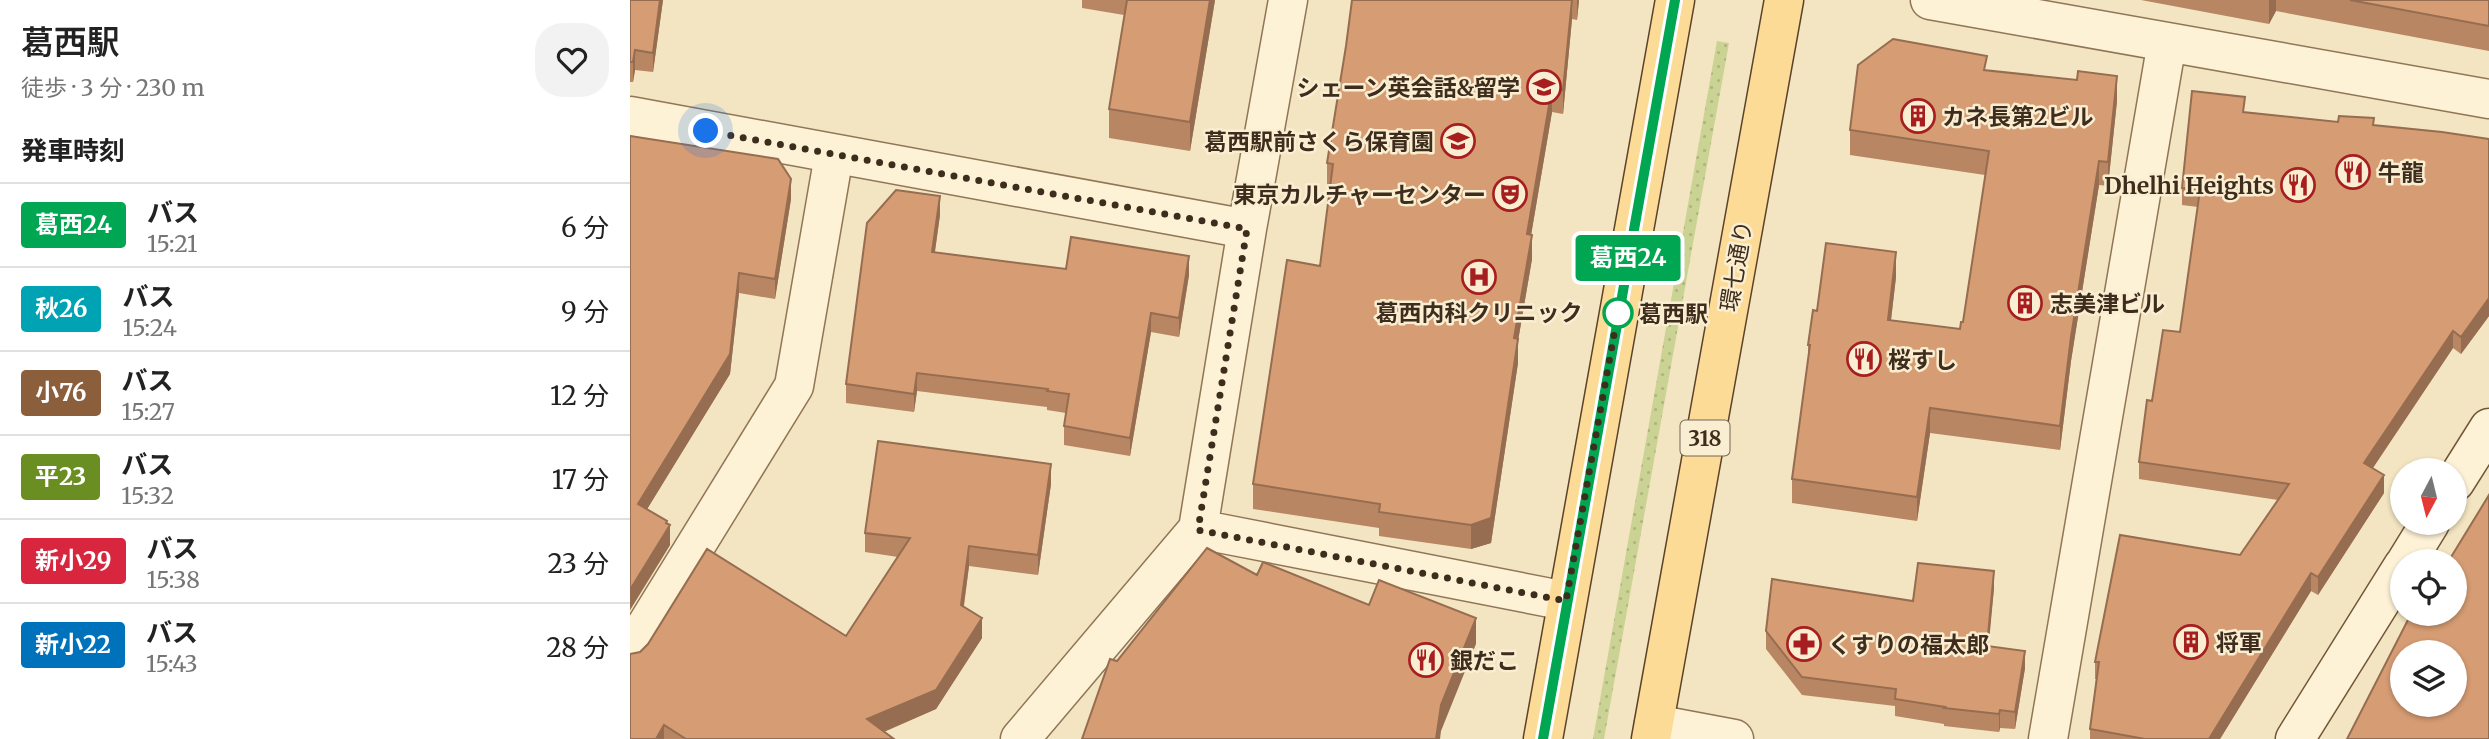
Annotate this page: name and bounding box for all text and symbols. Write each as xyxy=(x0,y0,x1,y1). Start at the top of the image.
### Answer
text: 葛西駅 xyxy=(21,22,120,63)
button: heart xyxy=(535,23,609,97)
school or university icon: シェーン英会話&留学 xyxy=(1525,68,1563,106)
text: 徒歩 · 3 分 · 230 m xyxy=(21,73,205,102)
place label: シェーン英会話&留学 xyxy=(1297,73,1520,102)
building icon: カネ長第2ビル xyxy=(1899,97,1937,135)
place label: カネ長第2ビル xyxy=(1942,102,2094,131)
your location xyxy=(688,113,723,148)
school or university icon: 葛西駅前さくら保育園 xyxy=(1439,122,1477,160)
place label: 葛西駅前さくら保育園 xyxy=(1204,127,1434,156)
text: 発車時刻 xyxy=(21,134,125,167)
restaurant icon: 牛龍 xyxy=(2334,153,2372,191)
place label: 牛龍 xyxy=(2378,158,2424,187)
restaurant icon: Dhelhi Heights xyxy=(2279,166,2317,204)
place label: Dhelhi Heights xyxy=(2104,171,2274,200)
theatre icon: 東京カルチャーセンター xyxy=(1491,175,1529,213)
place label: 東京カルチャーセンター xyxy=(1233,180,1486,209)
text: バス xyxy=(147,196,199,229)
text: 葛西24 xyxy=(35,209,112,240)
text: 6 分 xyxy=(561,211,609,244)
street label: 環七通り xyxy=(1714,218,1758,314)
text: 15:21 xyxy=(147,229,197,258)
line badge: 葛西24 xyxy=(1579,235,1677,281)
text: 葛西24 xyxy=(1590,242,1666,273)
hospital icon: 葛西内科クリニック xyxy=(1460,258,1498,296)
text: バス xyxy=(122,280,175,313)
building icon: 志美津ビル xyxy=(2006,284,2044,322)
place label: 志美津ビル xyxy=(2050,289,2165,318)
text: 秋26 xyxy=(35,293,87,324)
text: 9 分 xyxy=(561,295,609,328)
place label: 葛西内科クリニック xyxy=(1376,298,1583,327)
marker: 葛西駅 xyxy=(1603,298,1633,328)
place label: 葛西駅 xyxy=(1639,299,1708,328)
text: 15:24 xyxy=(122,313,177,342)
restaurant icon: 桜すし xyxy=(1845,340,1883,378)
place label: 桜すし xyxy=(1888,345,1957,374)
text: バス xyxy=(122,364,174,397)
text: 小76 xyxy=(35,377,87,408)
text: 12 分 xyxy=(550,379,609,412)
text: 15:27 xyxy=(122,397,175,426)
road number: 318 xyxy=(1680,420,1730,456)
text: バス xyxy=(121,448,173,481)
north arrow xyxy=(2390,458,2468,536)
map controls xyxy=(2390,458,2467,717)
text: 平23 xyxy=(35,461,86,492)
text: 17 分 xyxy=(552,463,609,496)
text: 15:32 xyxy=(121,481,174,510)
text: バス xyxy=(147,532,199,565)
text: 新小29 xyxy=(35,545,112,576)
text: 23 分 xyxy=(547,547,609,580)
button: locate xyxy=(2390,549,2467,626)
text: 15:38 xyxy=(147,565,200,594)
text: バス xyxy=(146,616,198,649)
building icon: 将軍 xyxy=(2172,623,2210,661)
pharmacy icon: くすりの福太郎 xyxy=(1785,625,1823,663)
place label: 将軍 xyxy=(2216,628,2262,657)
text: 新小22 xyxy=(35,629,111,660)
place label: くすりの福太郎 xyxy=(1828,630,1989,659)
text: 28 分 xyxy=(546,631,609,664)
button: layers xyxy=(2390,640,2467,717)
restaurant icon: 銀だこ xyxy=(1407,641,1445,679)
place label: 銀だこ xyxy=(1450,646,1519,675)
text: 15:43 xyxy=(146,649,198,678)

